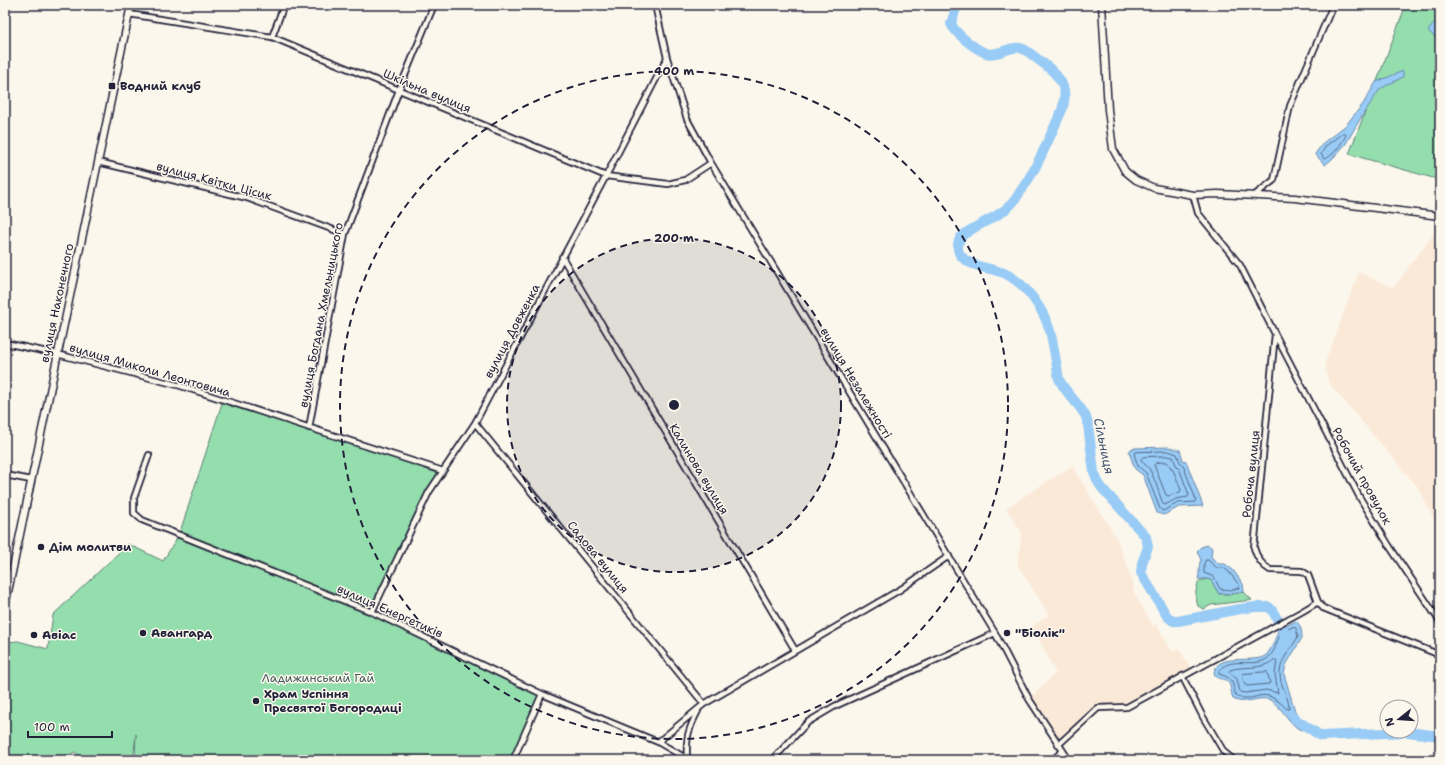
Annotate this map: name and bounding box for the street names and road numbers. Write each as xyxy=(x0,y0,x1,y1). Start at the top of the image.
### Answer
street label: Шкільна вулиця xyxy=(381,65,473,117)
street label: вулиця Квітки Цісик xyxy=(155,158,274,204)
street label: вулиця Богдана Хмельницького xyxy=(295,221,347,409)
street label: вулиця Наконечного xyxy=(37,242,77,364)
street label: вулиця Довженка xyxy=(480,281,544,381)
street label: вулиця Незалежності xyxy=(817,325,895,441)
street label: вулиця Миколи Леонтовича xyxy=(68,339,233,401)
street label: Калинова вулиця xyxy=(665,421,733,517)
street label: Робочий провулок xyxy=(1329,425,1396,528)
street label: Робоча вулиця xyxy=(1238,429,1264,519)
street label: Садова вулиця xyxy=(564,517,632,597)
street label: вулиця Енергетиків xyxy=(335,580,445,642)

